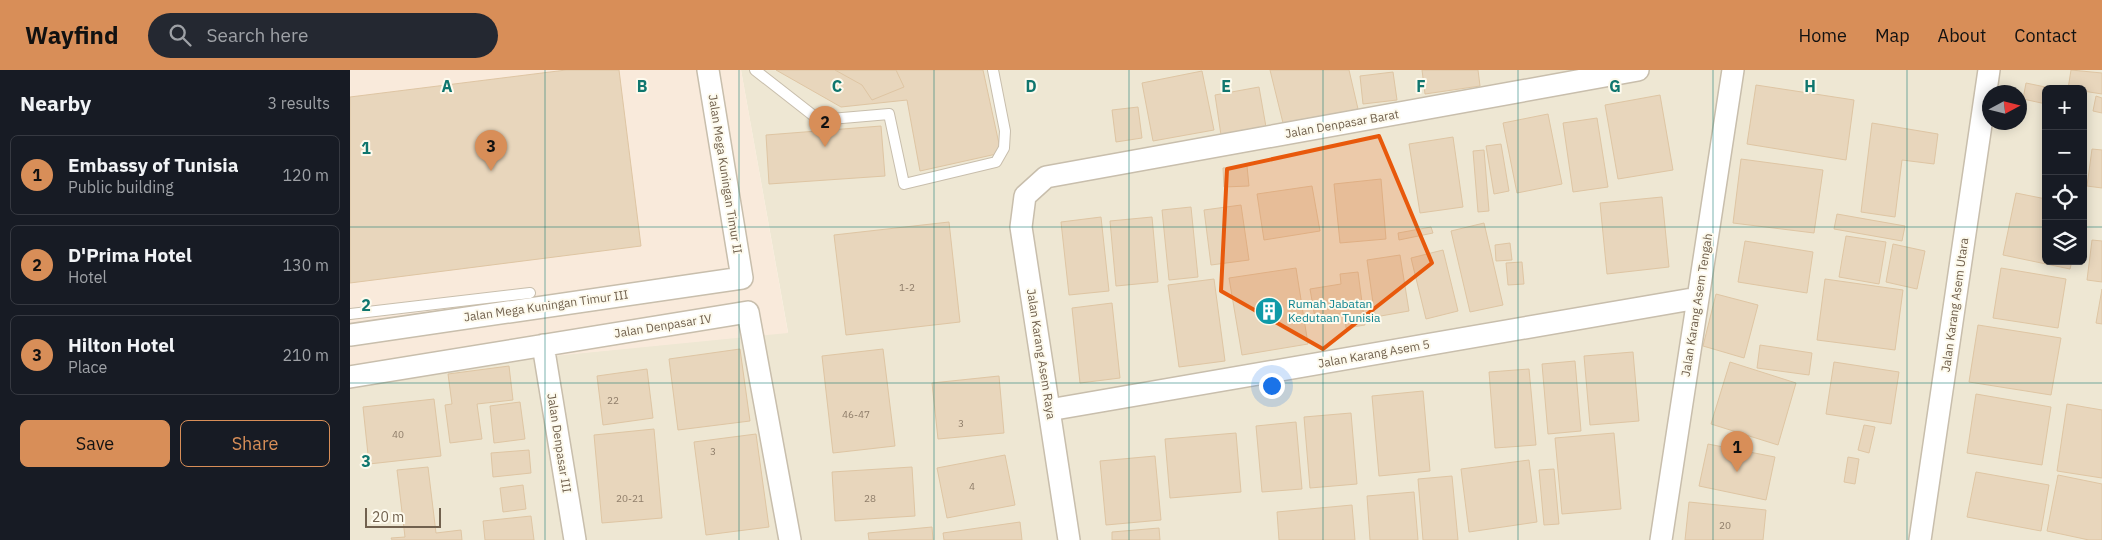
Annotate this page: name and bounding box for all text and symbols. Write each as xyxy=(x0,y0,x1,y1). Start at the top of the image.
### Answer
search box xyxy=(148,13,498,58)
text: Wayfind xyxy=(25,19,118,51)
icon: search xyxy=(166,21,194,49)
text: Search here xyxy=(206,23,308,47)
text: Home xyxy=(1799,24,1847,47)
text: Map xyxy=(1875,24,1910,47)
text: About xyxy=(1938,24,1986,47)
text: Contact xyxy=(2014,24,2077,47)
text: A xyxy=(442,76,453,96)
text: B xyxy=(637,76,648,96)
text: C xyxy=(832,76,842,96)
text: D xyxy=(1025,76,1037,96)
text: E xyxy=(1221,76,1231,96)
text: F xyxy=(1416,76,1426,96)
text: G xyxy=(1609,76,1621,96)
text: H xyxy=(1804,76,1816,96)
north arrow xyxy=(1982,85,2027,130)
map controls xyxy=(2042,85,2087,265)
button: + xyxy=(2042,85,2087,130)
text: Nearby xyxy=(20,89,91,117)
text: 3 results xyxy=(267,93,330,113)
street label: Jalan Mega Kuningan Timur II xyxy=(705,93,746,255)
pin: 2 xyxy=(809,106,841,147)
street label: Jalan Denpasar Barat xyxy=(1284,106,1400,141)
pin: 3 xyxy=(475,130,507,171)
button: − xyxy=(2042,130,2087,175)
text: 1 xyxy=(361,138,371,158)
text: Embassy of Tunisia xyxy=(68,153,238,177)
text: 1 xyxy=(32,165,42,185)
text: 120 m xyxy=(282,165,329,185)
button: locate xyxy=(2042,175,2087,220)
text: Public building xyxy=(68,177,174,197)
button: layers xyxy=(2042,220,2087,265)
street label: Jalan Karang Asem Tengah xyxy=(1678,232,1715,378)
street label: Jalan Karang Asem Utara xyxy=(1938,236,1971,373)
text: D'Prima Hotel xyxy=(68,243,192,267)
text: 2 xyxy=(32,255,42,275)
text: 130 m xyxy=(282,255,329,275)
text: Hotel xyxy=(68,267,107,287)
house number: 1-2 xyxy=(899,281,915,294)
street label: Jalan Mega Kuningan Timur III xyxy=(463,287,629,324)
street label: Jalan Karang Asem Raya xyxy=(1024,288,1059,421)
text: 2 xyxy=(361,295,371,315)
building icon: Rumah Jabatan Kedutaan Tunisia xyxy=(1254,296,1284,326)
place label: Rumah Jabatan Kedutaan Tunisia xyxy=(1288,296,1381,325)
street label: Jalan Denpasar IV xyxy=(613,310,713,341)
text: Hilton Hotel xyxy=(68,333,175,357)
street label: Jalan Karang Asem 5 xyxy=(1317,336,1431,371)
text: 3 xyxy=(32,345,42,365)
text: 210 m xyxy=(282,345,329,365)
text: Place xyxy=(68,357,107,377)
your location xyxy=(1259,373,1285,399)
street label: Jalan Denpasar III xyxy=(544,392,575,494)
house number: 22 xyxy=(607,394,619,407)
house number: 46-47 xyxy=(842,408,870,421)
house number: 3 xyxy=(958,417,964,430)
button: Save xyxy=(20,420,170,467)
button: Share xyxy=(180,420,330,467)
house number: 40 xyxy=(392,428,404,441)
pin: 1 xyxy=(1721,431,1753,472)
house number: 3 xyxy=(710,445,716,458)
text: 3 xyxy=(361,451,371,471)
house number: 4 xyxy=(969,480,975,493)
house number: 20-21 xyxy=(616,492,644,505)
house number: 28 xyxy=(864,492,876,505)
scale bar xyxy=(365,505,441,528)
text: 20 m xyxy=(372,508,404,526)
house number: 20 xyxy=(1719,519,1731,532)

